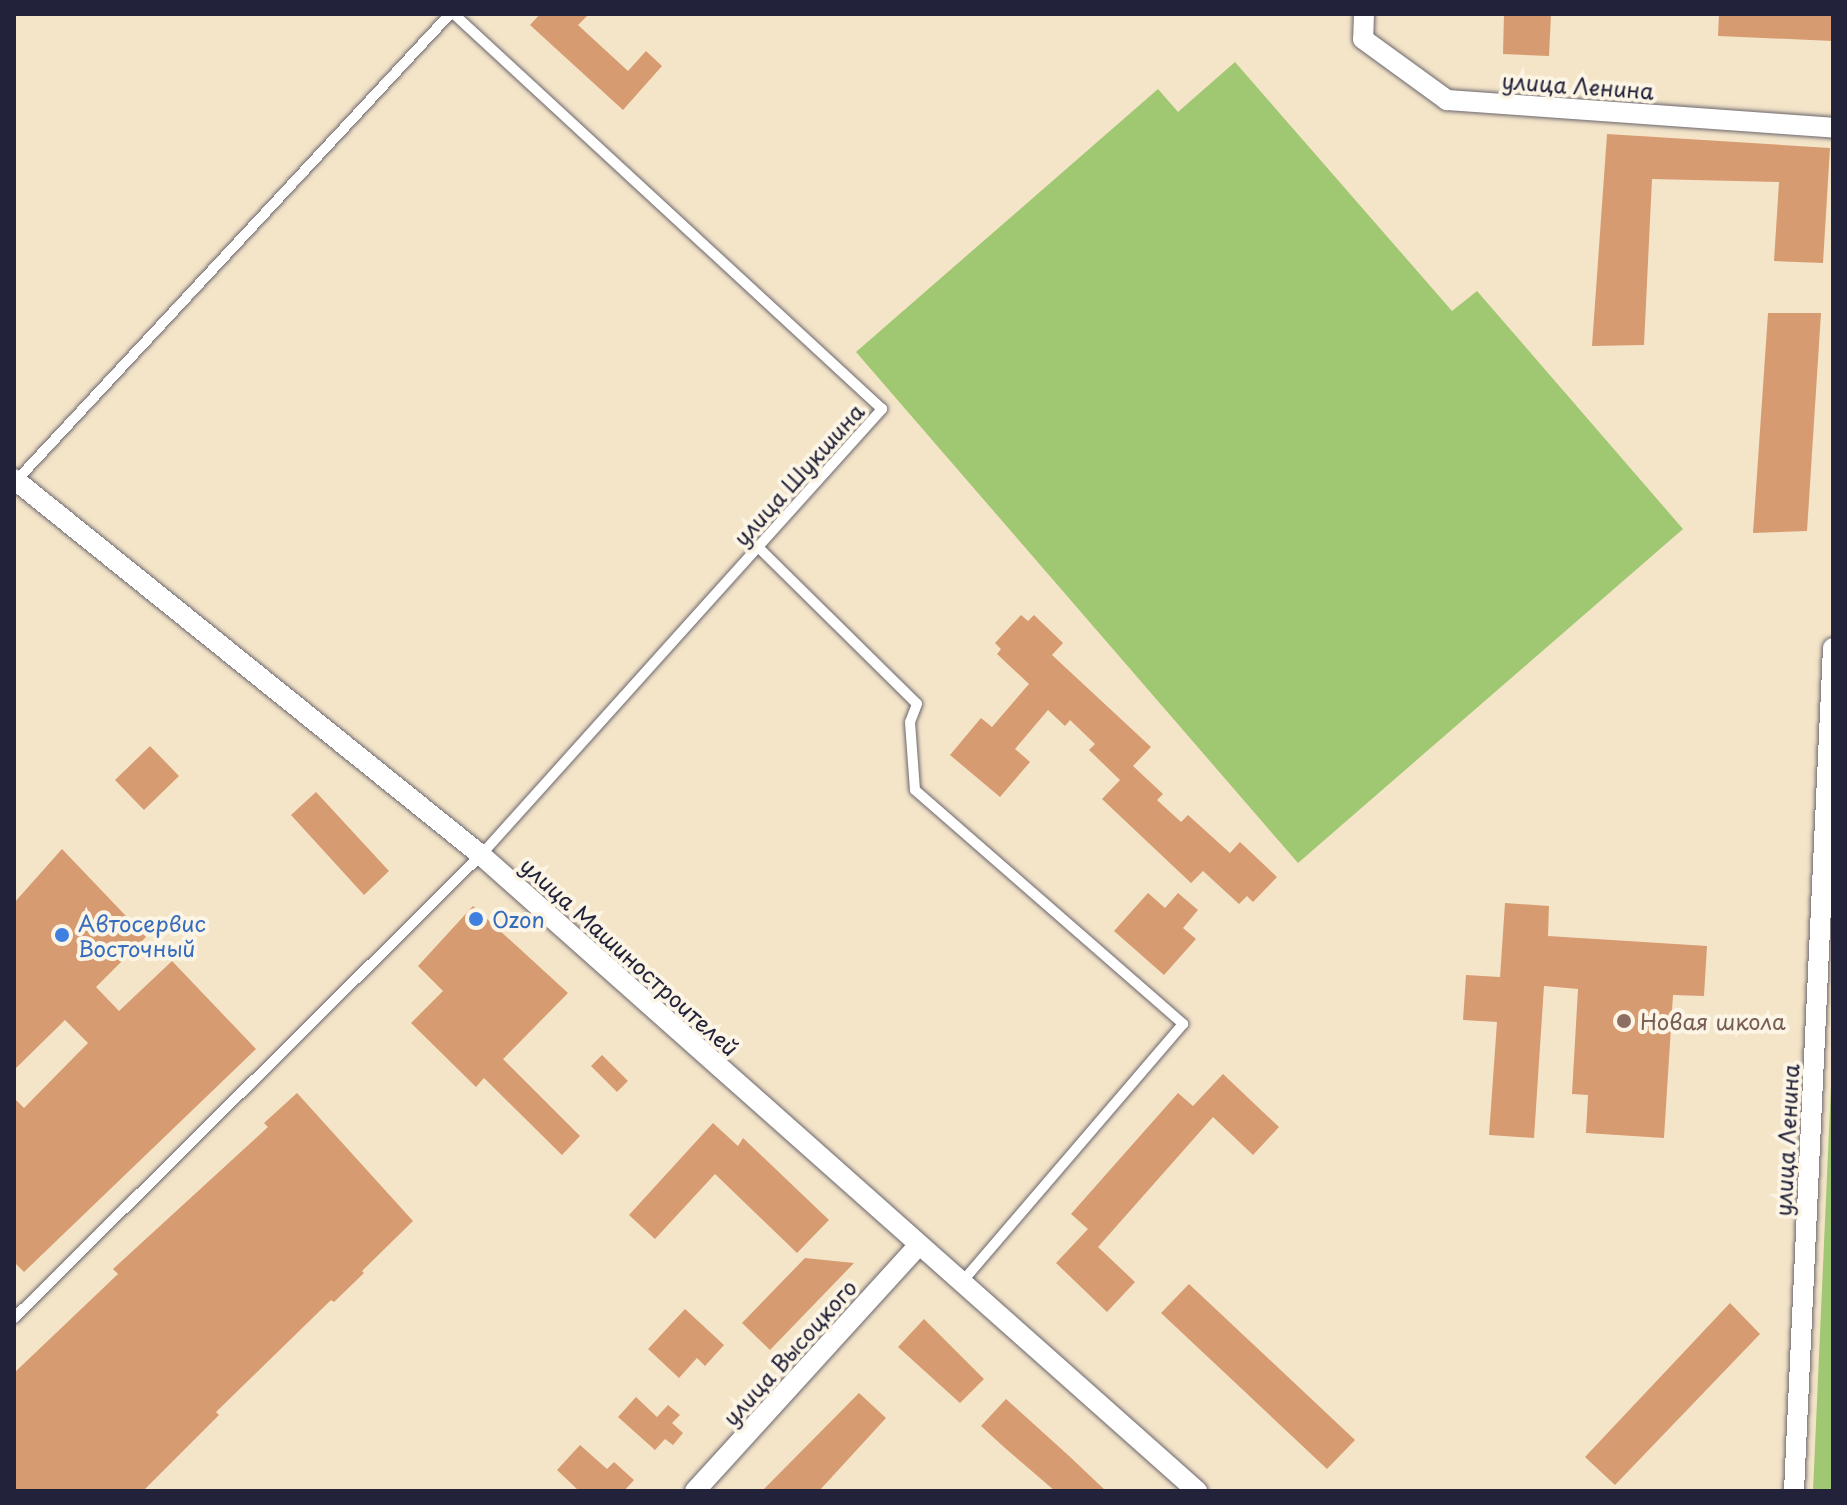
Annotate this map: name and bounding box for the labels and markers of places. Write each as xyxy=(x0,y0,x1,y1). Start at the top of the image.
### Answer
place label: Ozon xyxy=(492,906,545,932)
place label: Автосервис Восточный xyxy=(78,909,206,960)
marker: Ozon xyxy=(467,910,485,928)
marker: Автосервис Восточный xyxy=(53,926,71,944)
place label: Новая школа xyxy=(1640,1008,1785,1034)
marker: Новая школа xyxy=(1615,1012,1633,1030)

